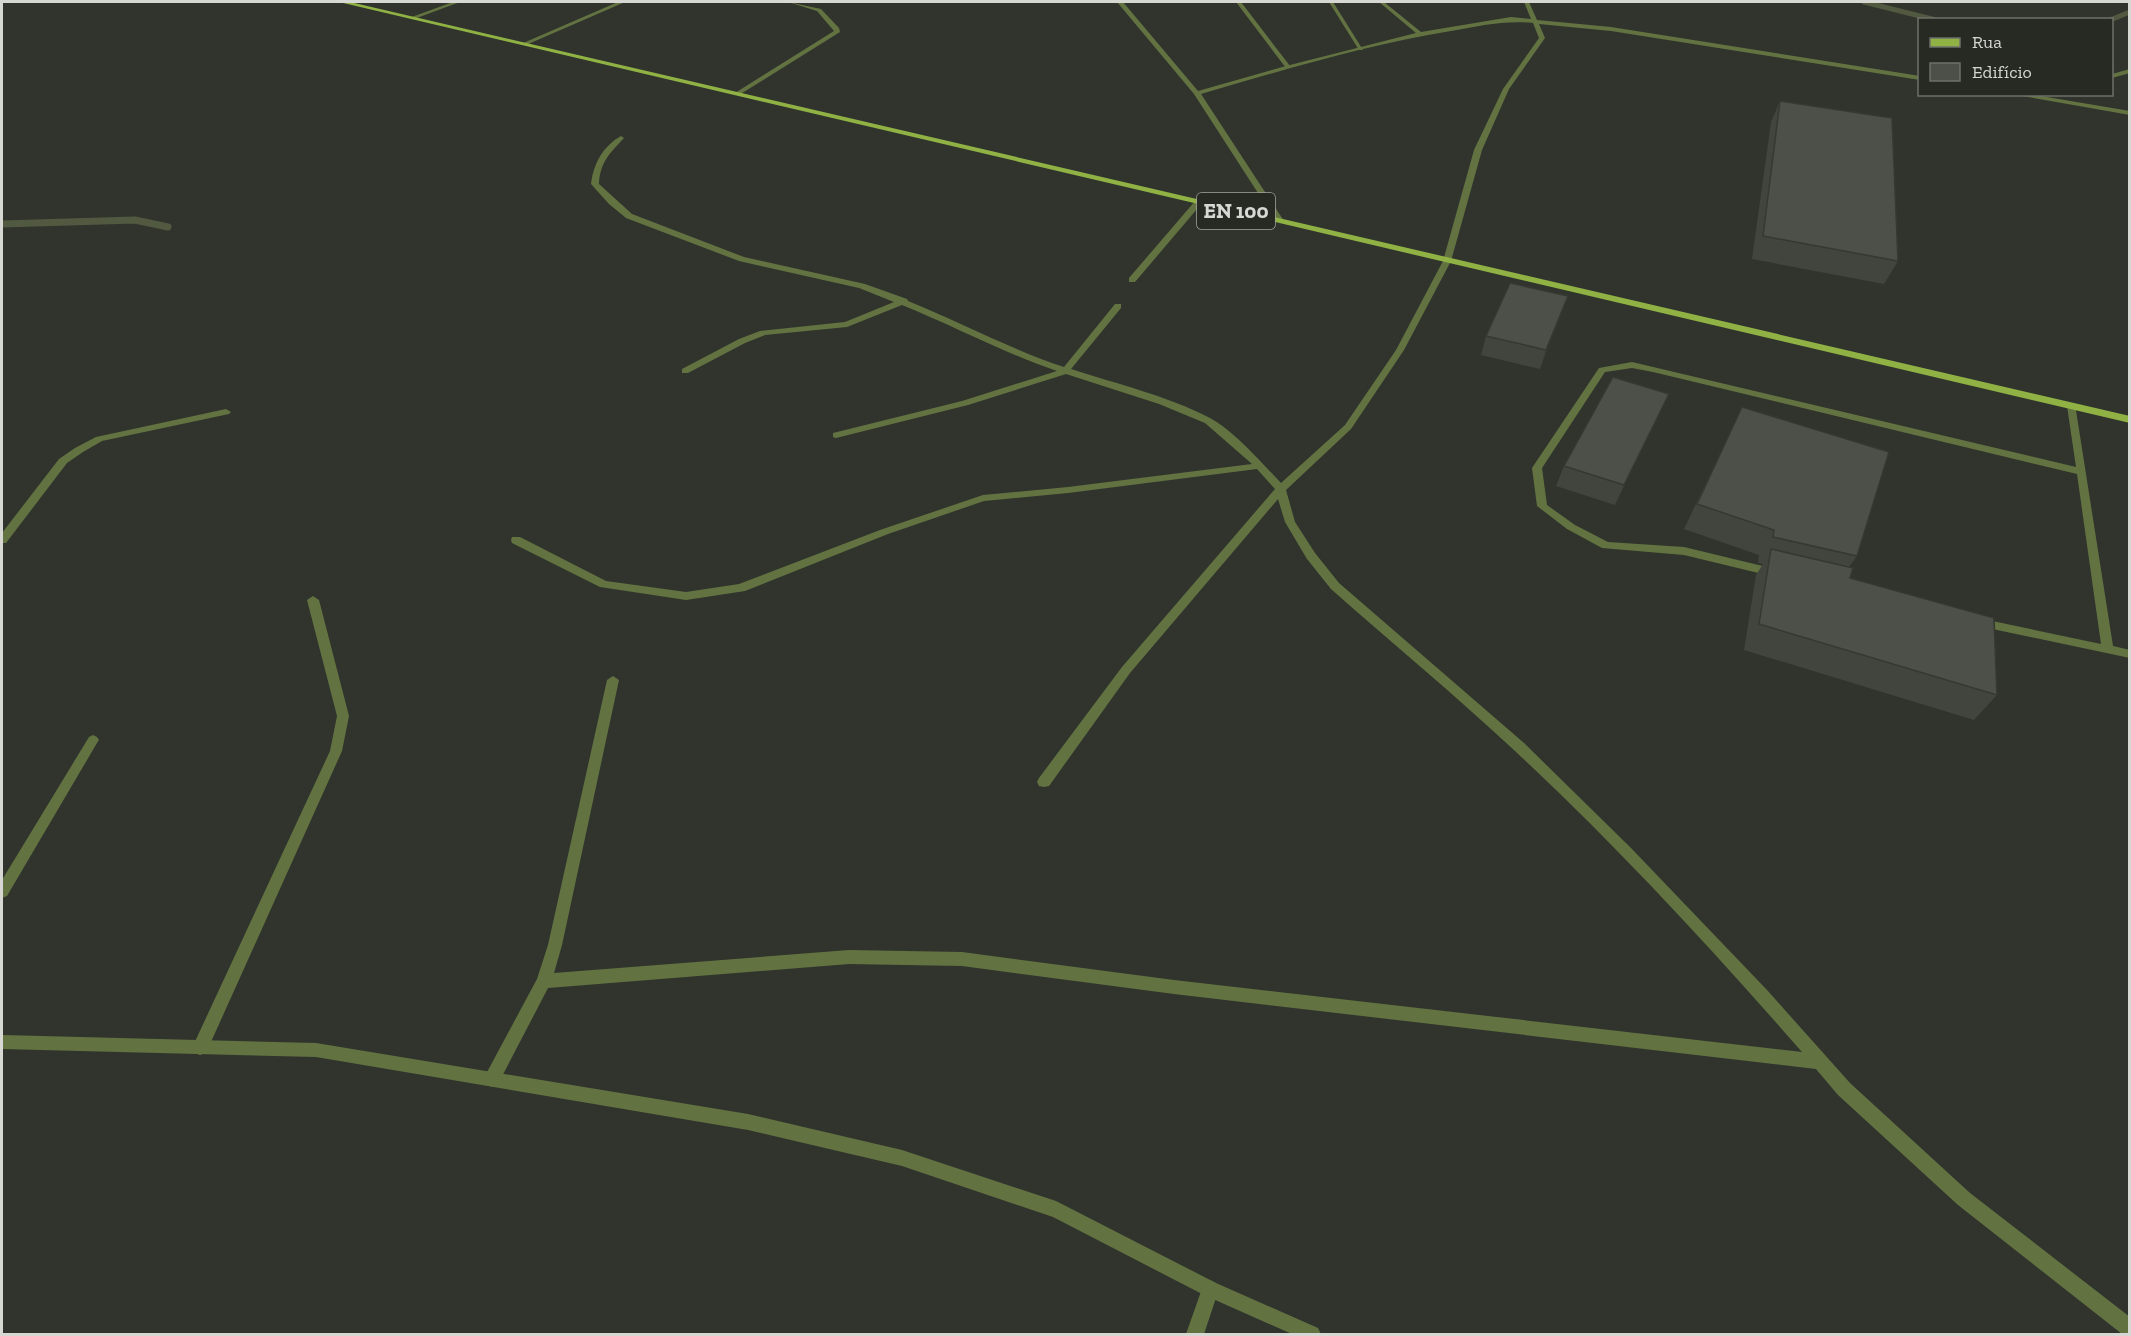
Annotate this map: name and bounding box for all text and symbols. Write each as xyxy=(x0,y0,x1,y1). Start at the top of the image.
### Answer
legend xyxy=(1918,18,2113,96)
text: Rua xyxy=(1972,31,2002,53)
text: Edifício xyxy=(1972,61,2032,83)
road number: EN 100 xyxy=(1197,193,1275,229)

